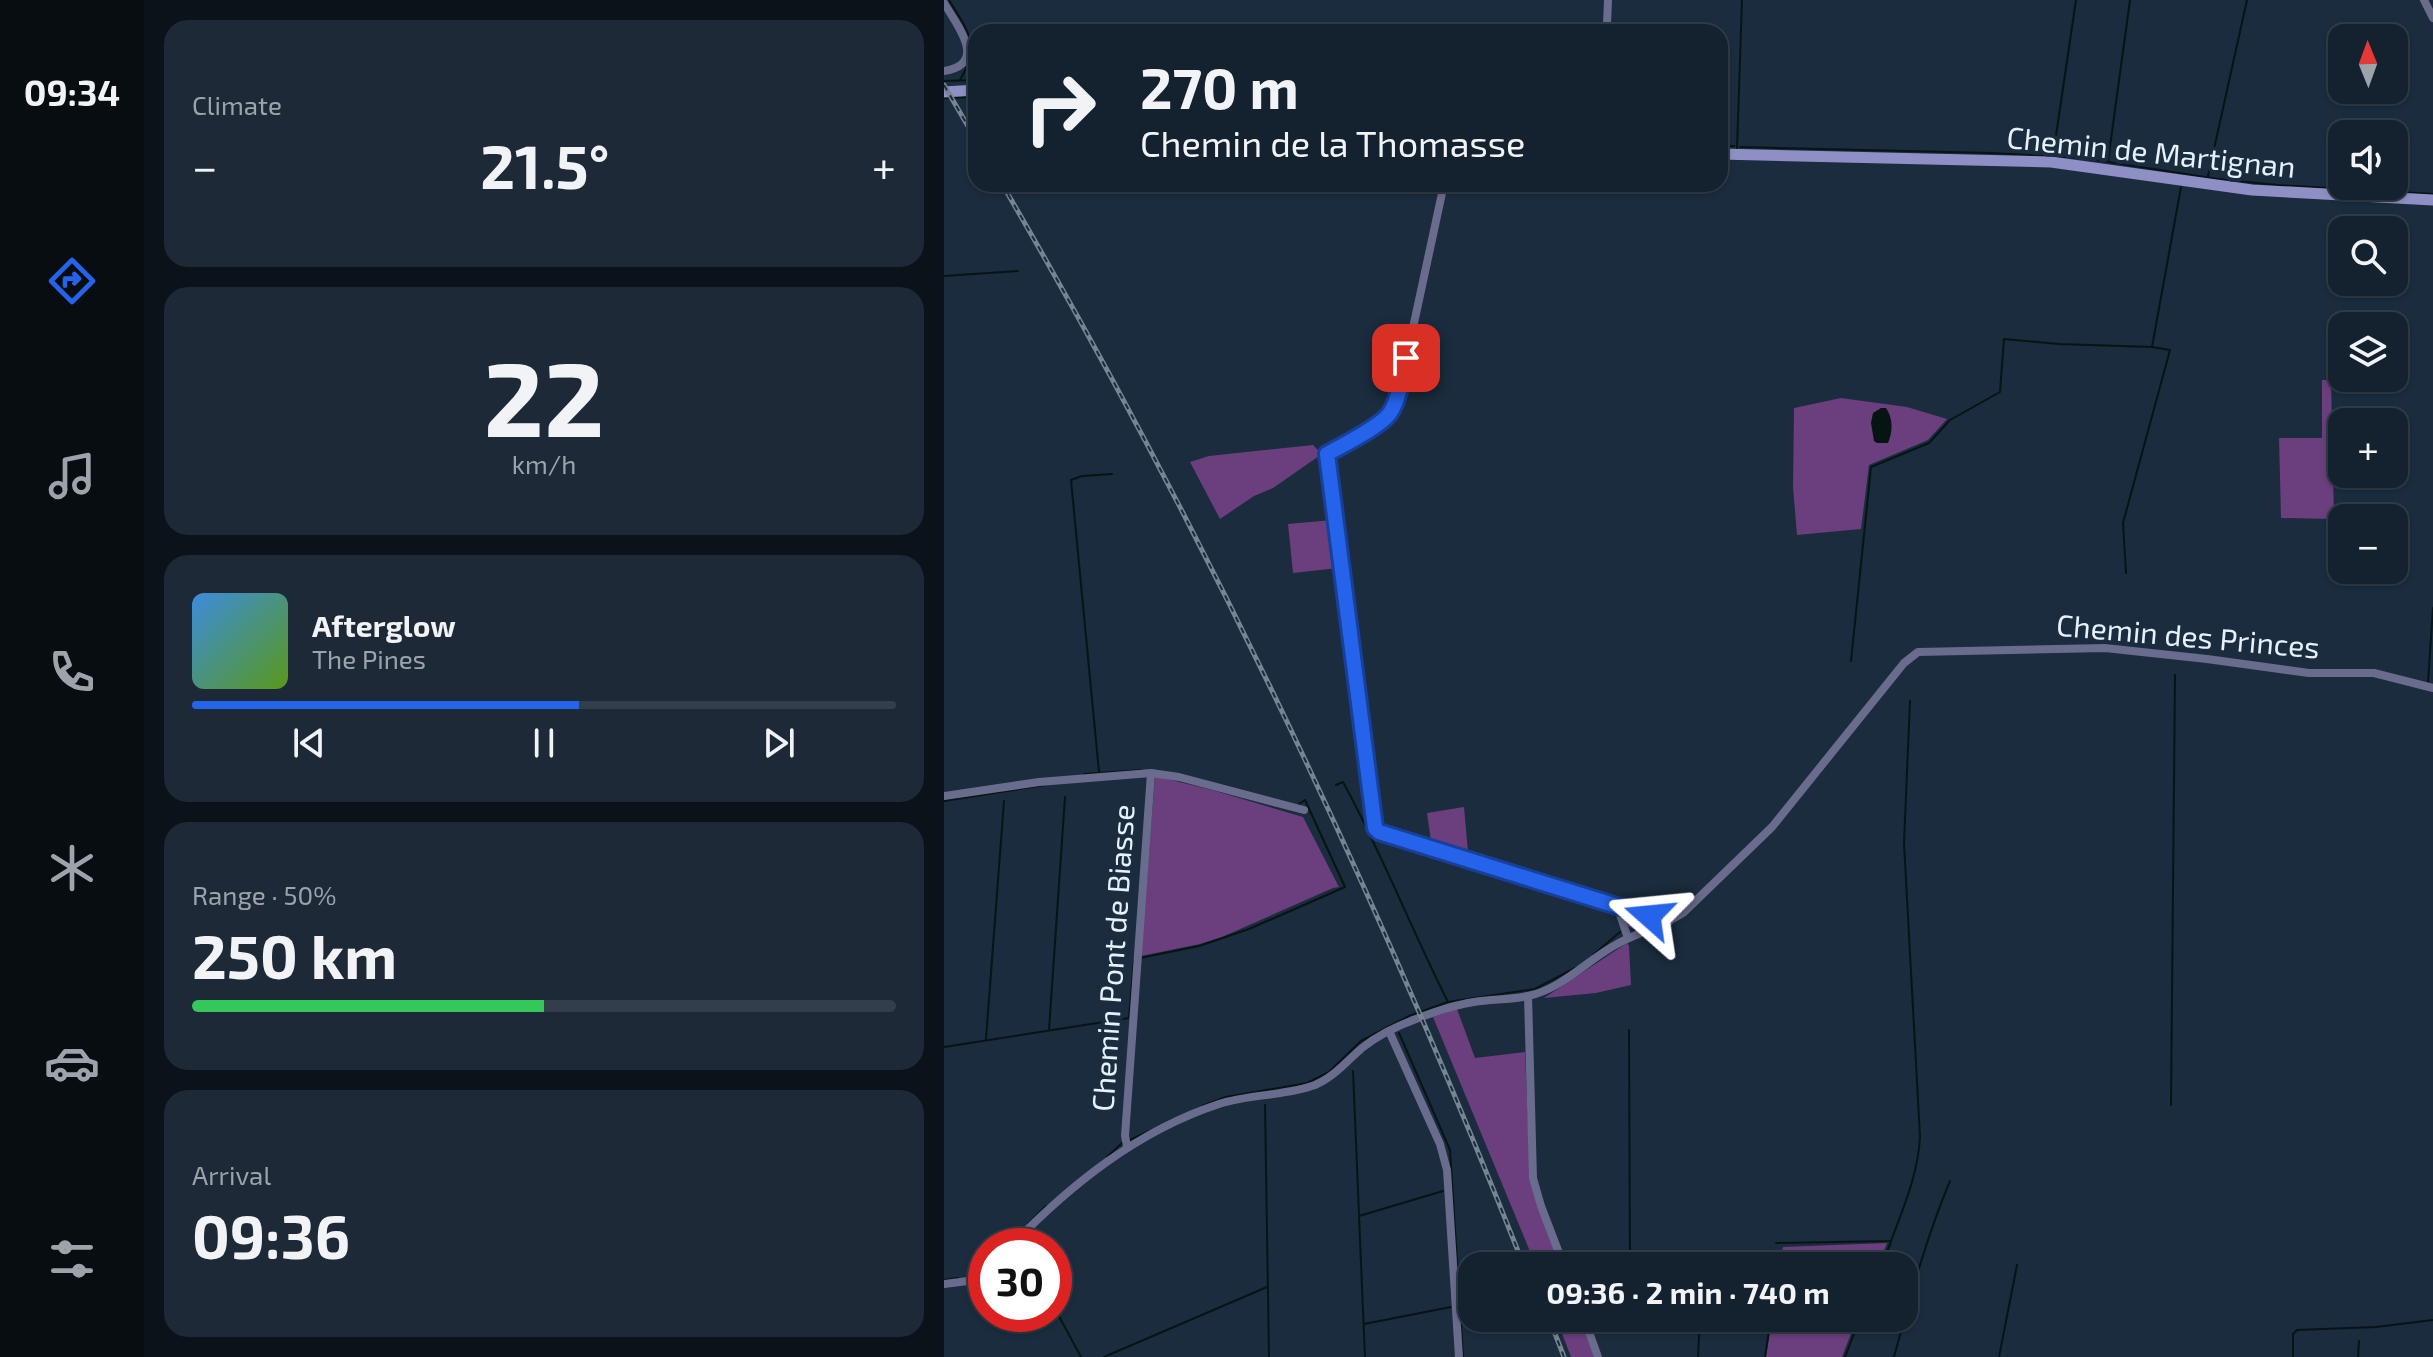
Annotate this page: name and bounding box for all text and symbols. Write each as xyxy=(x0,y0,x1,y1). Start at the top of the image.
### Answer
north arrow xyxy=(2328,24,2408,104)
map controls xyxy=(2328,24,2408,584)
text: 270 m xyxy=(1140,53,1299,120)
icon: right xyxy=(1008,56,1112,160)
text: 09:34 xyxy=(24,70,120,113)
text: Climate xyxy=(192,89,282,120)
street label: Chemin de Martignan xyxy=(2005,118,2297,184)
button: sound xyxy=(2328,120,2408,200)
text: Chemin de la Thomasse xyxy=(1140,121,1525,164)
text: 21.5° xyxy=(480,129,609,201)
text: − xyxy=(192,139,218,192)
text: + xyxy=(872,139,896,192)
button: search xyxy=(2328,216,2408,296)
icon: directions xyxy=(44,253,100,309)
button: layers xyxy=(2328,312,2408,392)
pin xyxy=(1372,324,1440,392)
text: 22 xyxy=(484,333,604,458)
icon: arrive xyxy=(1384,336,1428,380)
button: + xyxy=(2328,408,2408,488)
icon: music xyxy=(44,448,100,504)
text: km/h xyxy=(512,448,576,479)
button: − xyxy=(2328,504,2408,584)
street label: Chemin des Princes xyxy=(2055,606,2321,664)
text: Afterglow xyxy=(312,607,456,643)
text: The Pines xyxy=(312,643,426,674)
icon: phone xyxy=(44,644,100,700)
icon: previous xyxy=(287,721,331,765)
icon: pause xyxy=(522,721,566,765)
icon: next xyxy=(757,721,801,765)
street label: Chemin Pont de Biasse xyxy=(1083,803,1141,1113)
icon: climate xyxy=(44,840,100,896)
position arrow xyxy=(1607,874,1691,958)
text: Range · 50% xyxy=(192,879,336,910)
text: 250 km xyxy=(192,919,397,991)
icon: car xyxy=(44,1035,100,1091)
text: Arrival xyxy=(192,1159,271,1190)
text: 09:36 xyxy=(192,1199,350,1271)
speed limit sign: 30 xyxy=(968,1228,1072,1332)
icon: filters xyxy=(44,1231,100,1287)
text: 09:36 · 2 min · 740 m xyxy=(1546,1274,1830,1310)

